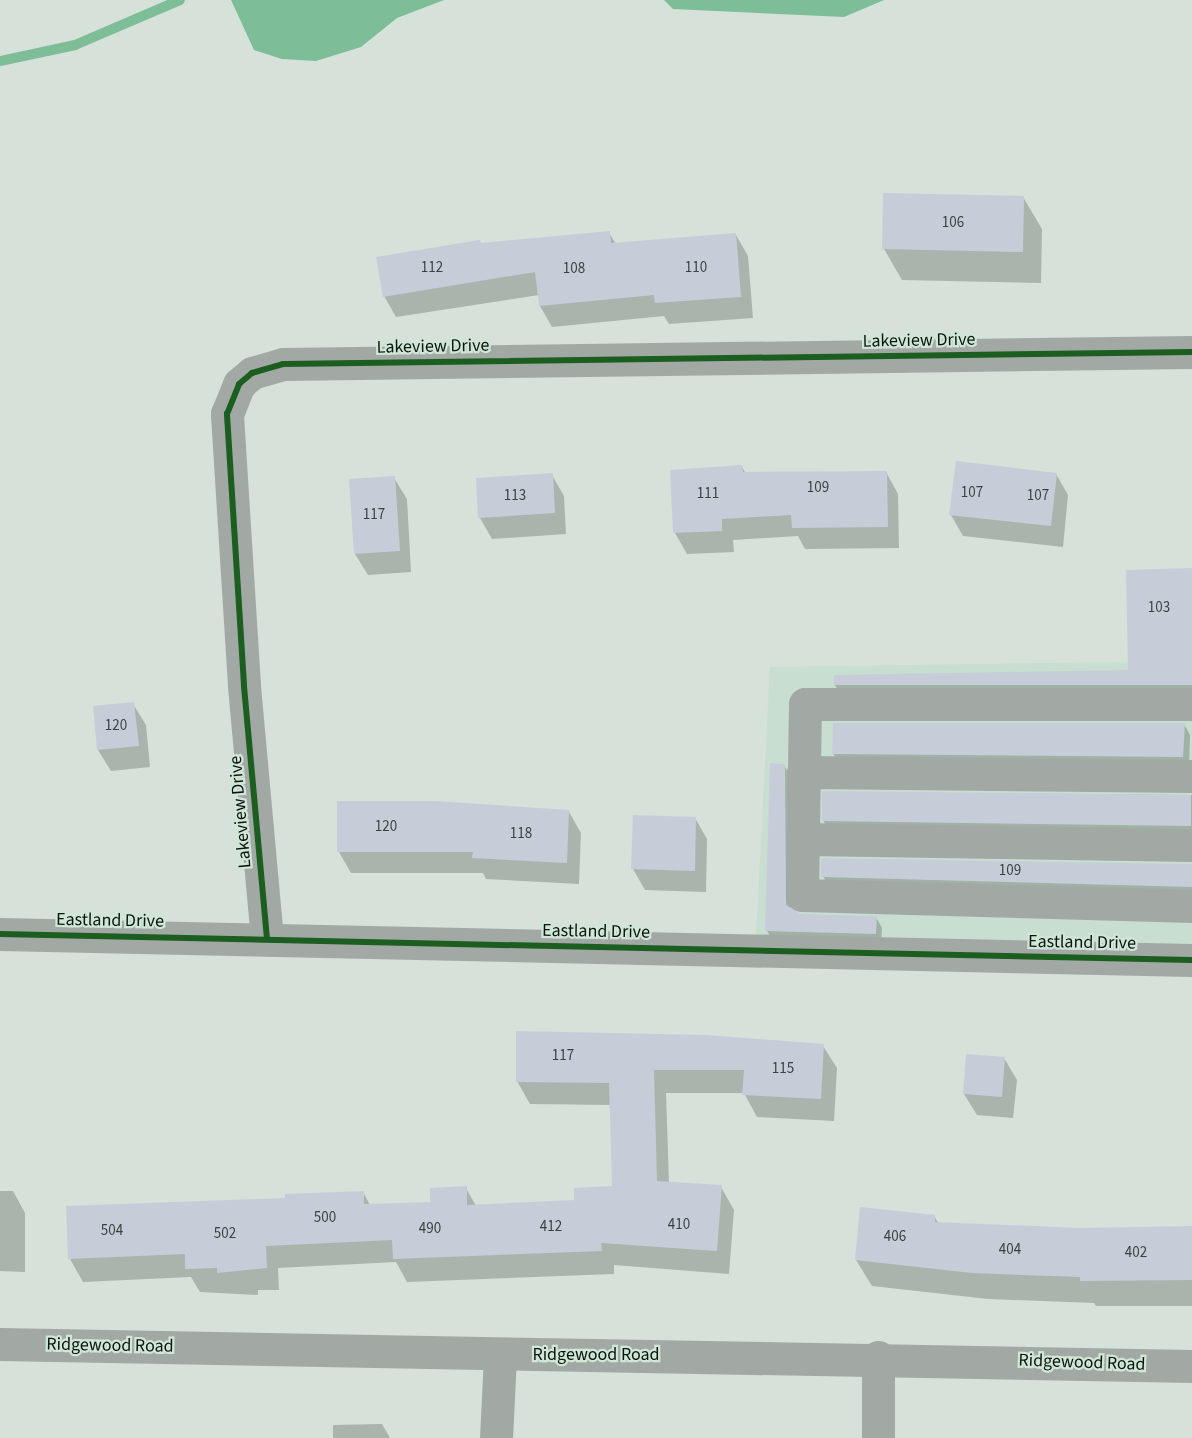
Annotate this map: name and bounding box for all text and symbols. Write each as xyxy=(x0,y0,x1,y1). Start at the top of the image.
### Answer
house number: 106 xyxy=(942,214,964,232)
house number: 112 xyxy=(421,259,443,277)
house number: 110 xyxy=(685,259,707,277)
house number: 108 xyxy=(563,260,585,278)
street label: Lakeview Drive xyxy=(862,329,976,353)
street label: Lakeview Drive xyxy=(376,335,490,359)
house number: 109 xyxy=(807,479,829,497)
house number: 107 xyxy=(961,484,983,502)
house number: 111 xyxy=(697,485,719,503)
house number: 113 xyxy=(504,487,526,505)
house number: 107 xyxy=(1027,487,1049,505)
house number: 117 xyxy=(363,506,385,524)
house number: 103 xyxy=(1148,599,1170,617)
house number: 120 xyxy=(105,717,127,735)
street label: Lakeview Drive xyxy=(225,755,257,869)
house number: 120 xyxy=(375,818,397,836)
house number: 118 xyxy=(510,825,532,843)
house number: 109 xyxy=(999,862,1021,880)
street label: Eastland Drive xyxy=(56,909,164,933)
street label: Eastland Drive xyxy=(542,920,650,944)
street label: Eastland Drive xyxy=(1028,931,1136,955)
house number: 117 xyxy=(552,1047,574,1065)
house number: 115 xyxy=(772,1060,794,1078)
house number: 500 xyxy=(314,1209,336,1227)
house number: 410 xyxy=(668,1216,690,1234)
house number: 412 xyxy=(540,1218,562,1236)
house number: 490 xyxy=(419,1220,441,1238)
house number: 504 xyxy=(101,1222,123,1240)
house number: 502 xyxy=(214,1225,236,1243)
house number: 406 xyxy=(884,1228,906,1246)
house number: 404 xyxy=(999,1241,1021,1259)
house number: 402 xyxy=(1125,1244,1147,1262)
street label: Ridgewood Road xyxy=(46,1334,174,1358)
street label: Ridgewood Road xyxy=(532,1344,660,1366)
street label: Ridgewood Road xyxy=(1018,1350,1146,1376)

